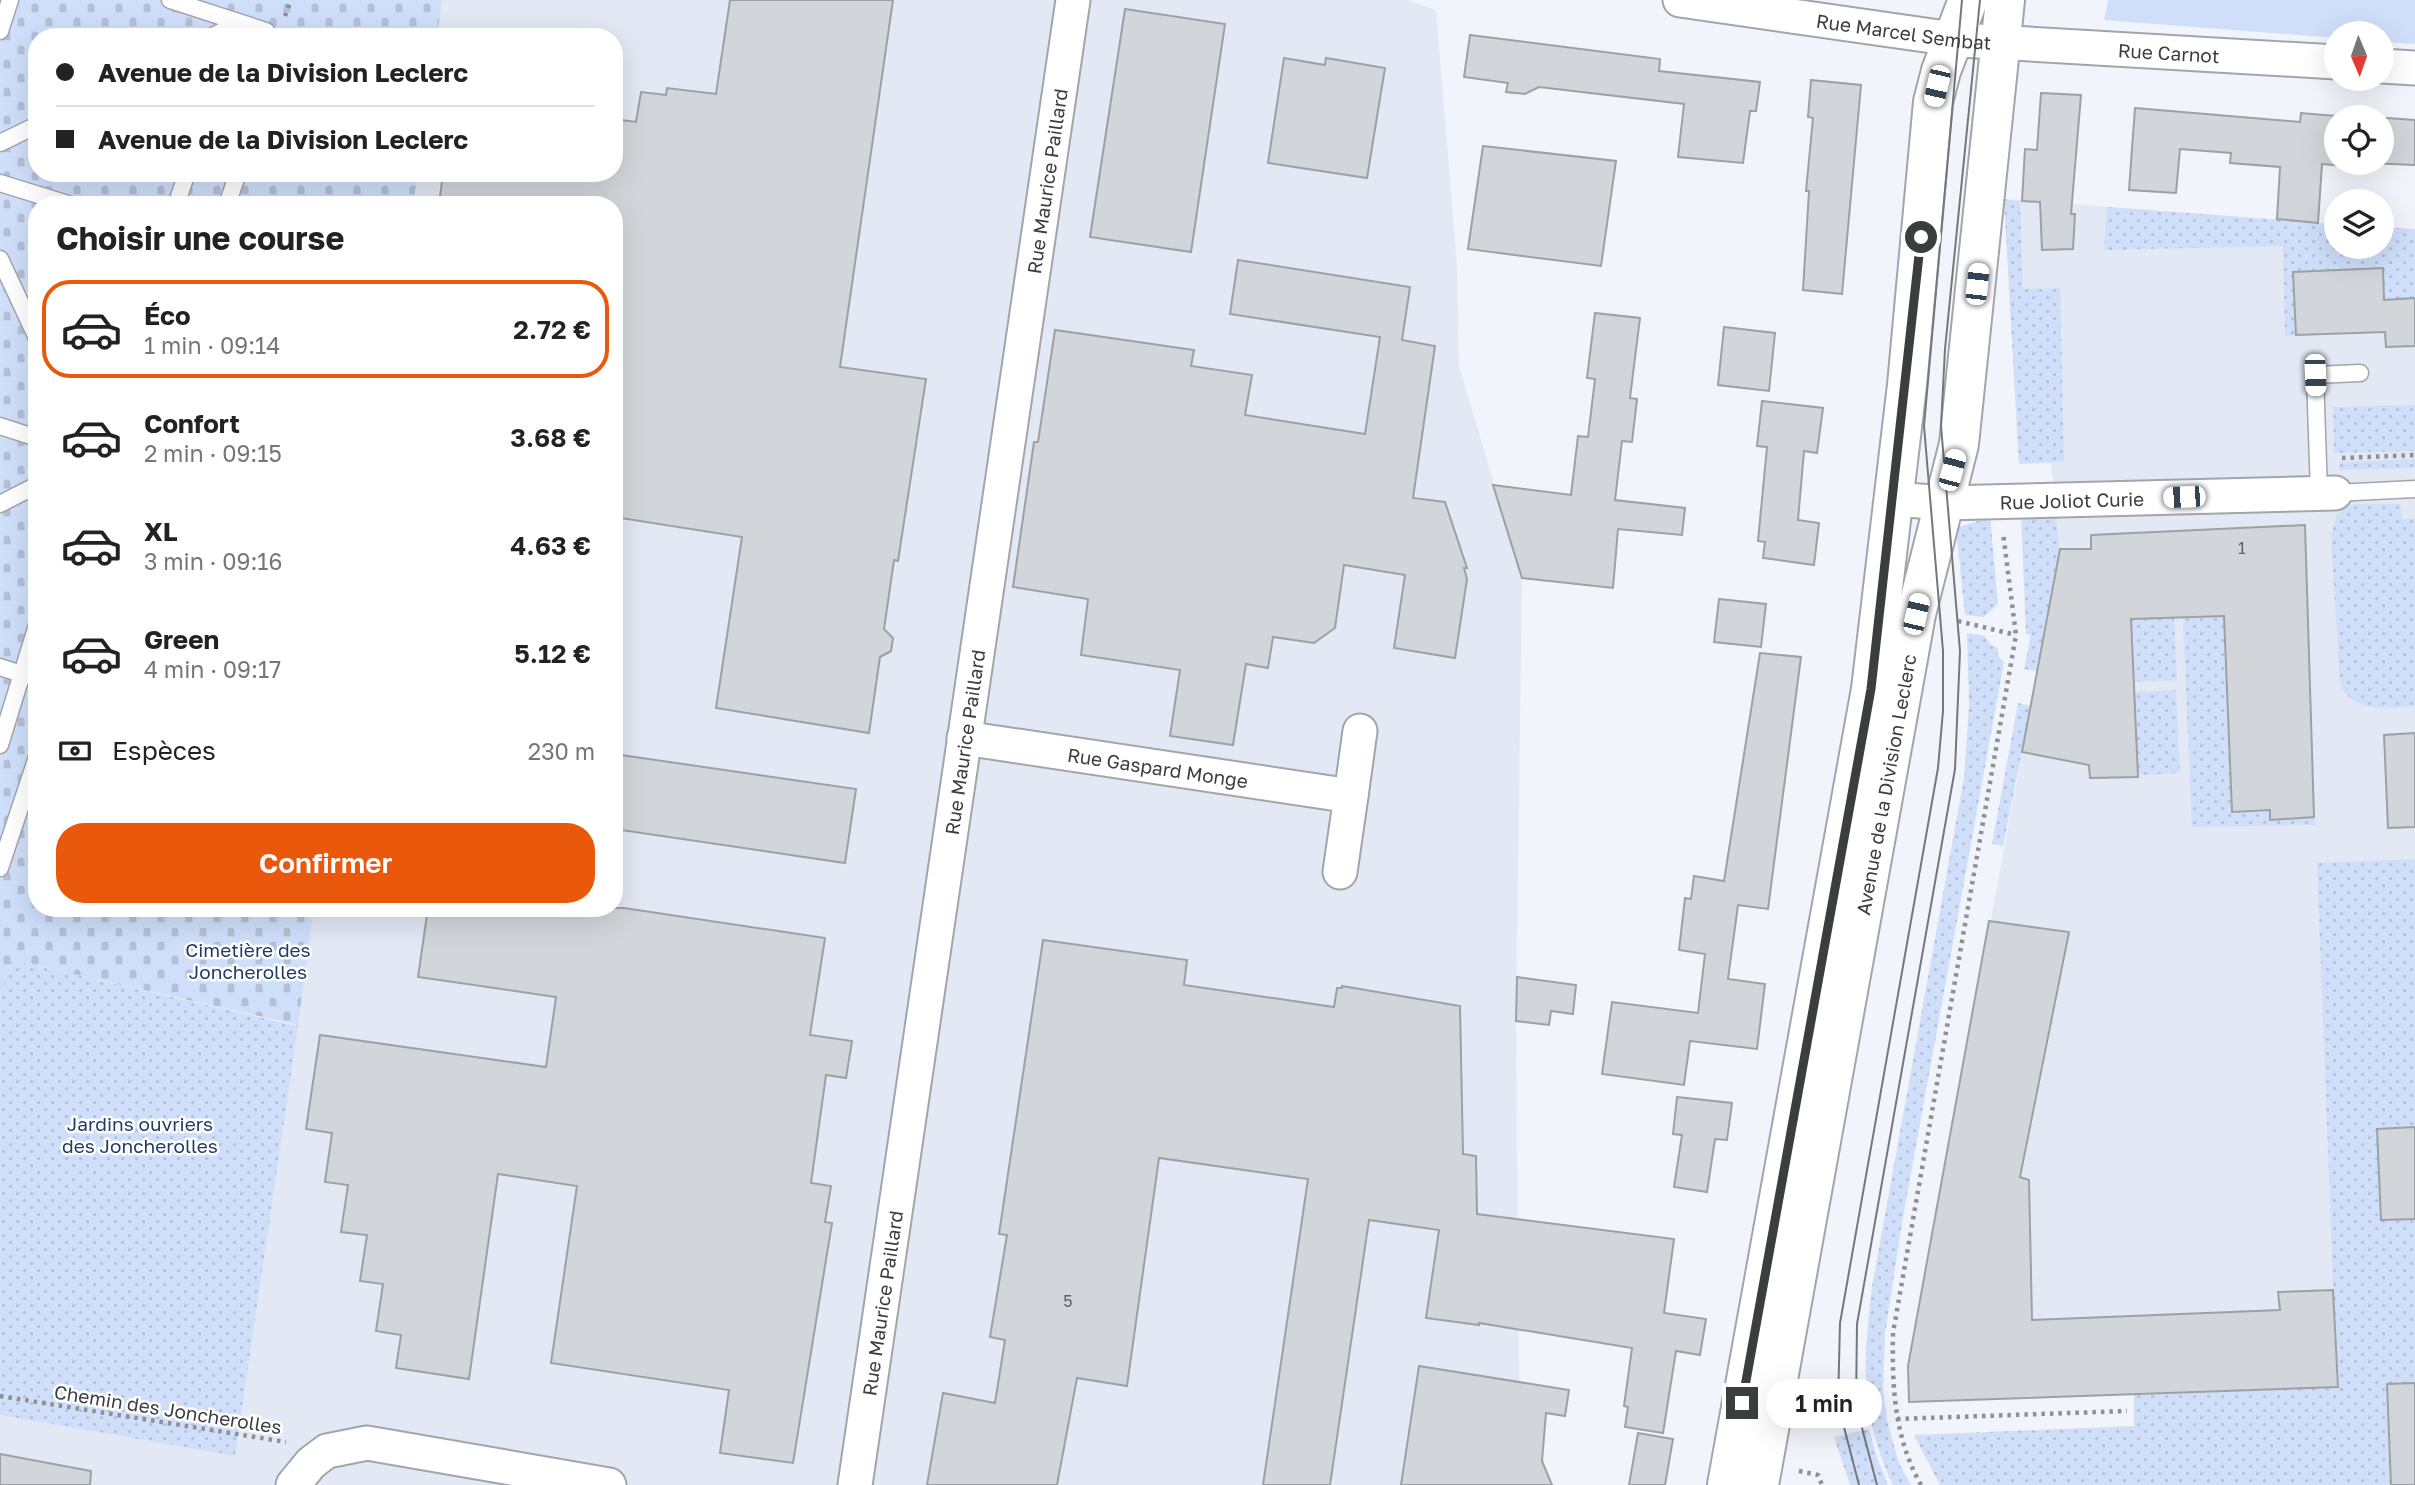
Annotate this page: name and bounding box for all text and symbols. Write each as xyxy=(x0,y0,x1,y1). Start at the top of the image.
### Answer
street label: Rue Marcel Sembat xyxy=(1815,8,1992,53)
north arrow xyxy=(2324,21,2394,91)
map controls xyxy=(2324,21,2394,259)
street label: Rue Carnot xyxy=(2117,38,2220,67)
text: Avenue de la Division Leclerc xyxy=(98,57,468,88)
car xyxy=(1923,63,1952,109)
street label: Rue Maurice Paillard xyxy=(1021,87,1071,275)
button: locate xyxy=(2324,105,2394,175)
text: Avenue de la Division Leclerc xyxy=(98,124,468,155)
button: layers xyxy=(2324,189,2394,259)
text: Choisir une course xyxy=(56,219,344,257)
route start xyxy=(1905,221,1937,253)
car xyxy=(1965,262,1990,306)
icon: car xyxy=(60,298,123,361)
text: Éco xyxy=(144,300,191,331)
text: 2.72 € xyxy=(513,314,591,345)
text: 1 min · 09:14 xyxy=(144,331,280,359)
car xyxy=(2304,354,2327,396)
icon: car xyxy=(60,406,123,469)
text: Confort xyxy=(144,408,240,439)
text: 3.68 € xyxy=(510,422,591,453)
text: 2 min · 09:15 xyxy=(144,439,282,467)
car xyxy=(1937,447,1968,493)
street label: Rue Joliot Curie xyxy=(1999,486,2144,513)
car xyxy=(2163,486,2206,508)
icon: car xyxy=(60,514,123,577)
text: XL xyxy=(144,516,178,547)
text: 4.63 € xyxy=(510,530,591,561)
house number: 1 xyxy=(2238,538,2246,558)
text: 3 min · 09:16 xyxy=(144,547,282,575)
car xyxy=(1902,591,1931,637)
icon: car xyxy=(60,622,123,685)
text: Green xyxy=(144,624,219,655)
text: 5.12 € xyxy=(514,638,591,669)
street label: Rue Maurice Paillard xyxy=(939,648,989,836)
street label: Avenue de la Division Leclerc xyxy=(1851,652,1920,917)
text: 4 min · 09:17 xyxy=(144,655,281,683)
icon: cash xyxy=(56,732,94,770)
text: Espèces xyxy=(112,735,216,766)
text: 230 m xyxy=(528,737,595,765)
street label: Rue Gaspard Monge xyxy=(1066,742,1250,792)
button: Confirmer xyxy=(56,823,595,903)
park label: Cimetière des Joncherolles xyxy=(185,938,311,983)
park label: Jardins ouvriers des Joncherolles xyxy=(62,1112,218,1157)
street label: Rue Maurice Paillard xyxy=(857,1209,907,1397)
house number: 5 xyxy=(1063,1291,1073,1311)
callout: 1 min xyxy=(1766,1378,1882,1428)
street label: Chemin des Joncherolles xyxy=(53,1380,283,1438)
route end xyxy=(1726,1387,1758,1419)
text: 1 min xyxy=(1795,1389,1853,1417)

